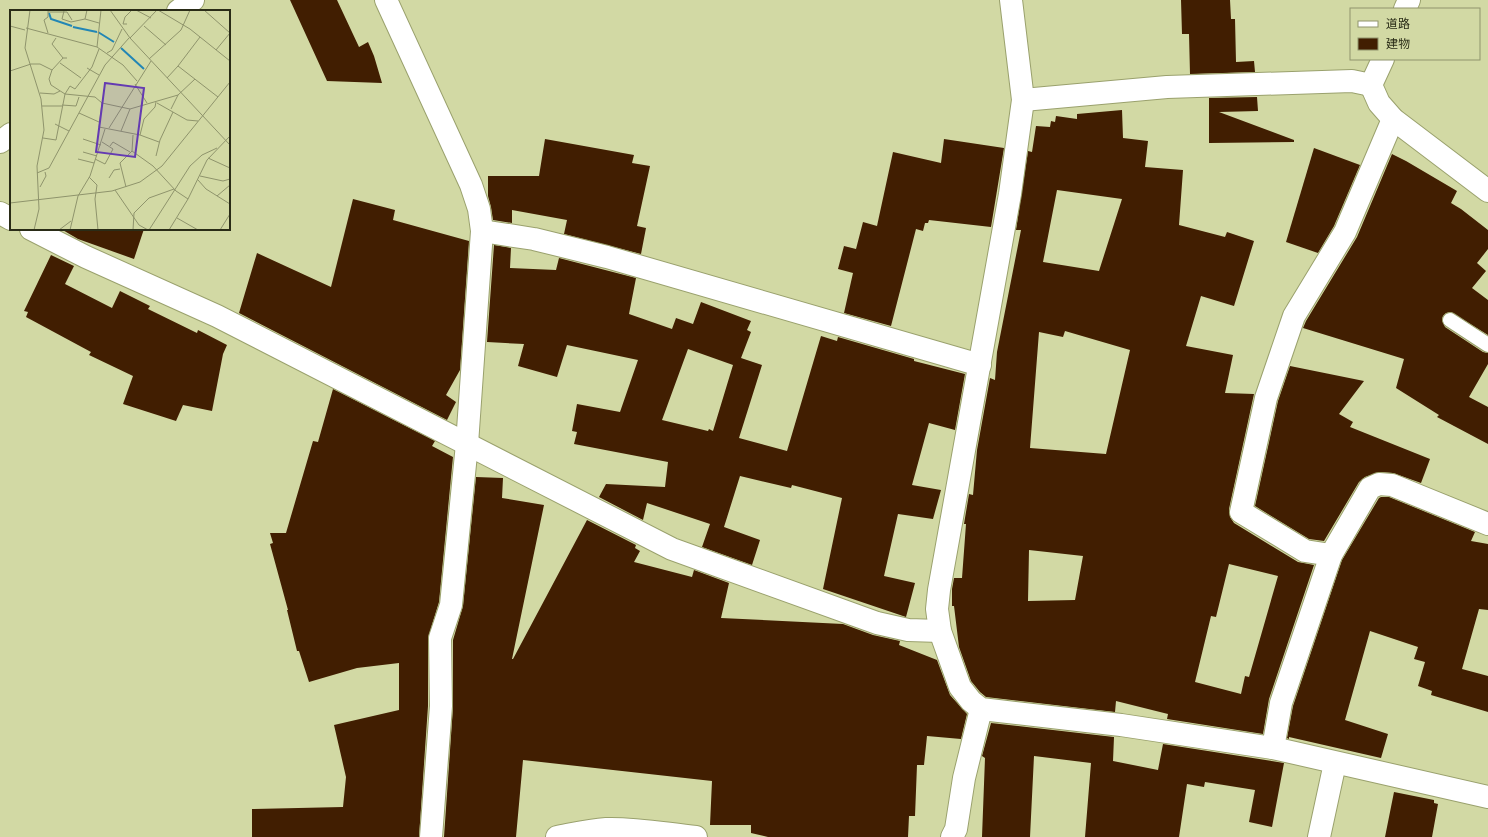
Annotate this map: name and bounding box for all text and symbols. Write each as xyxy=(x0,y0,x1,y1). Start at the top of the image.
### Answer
legend xyxy=(1350,8,1480,60)
inset map xyxy=(10,10,230,230)
text: 道路 xyxy=(1386,17,1410,32)
text: 建物 xyxy=(1386,37,1410,52)

